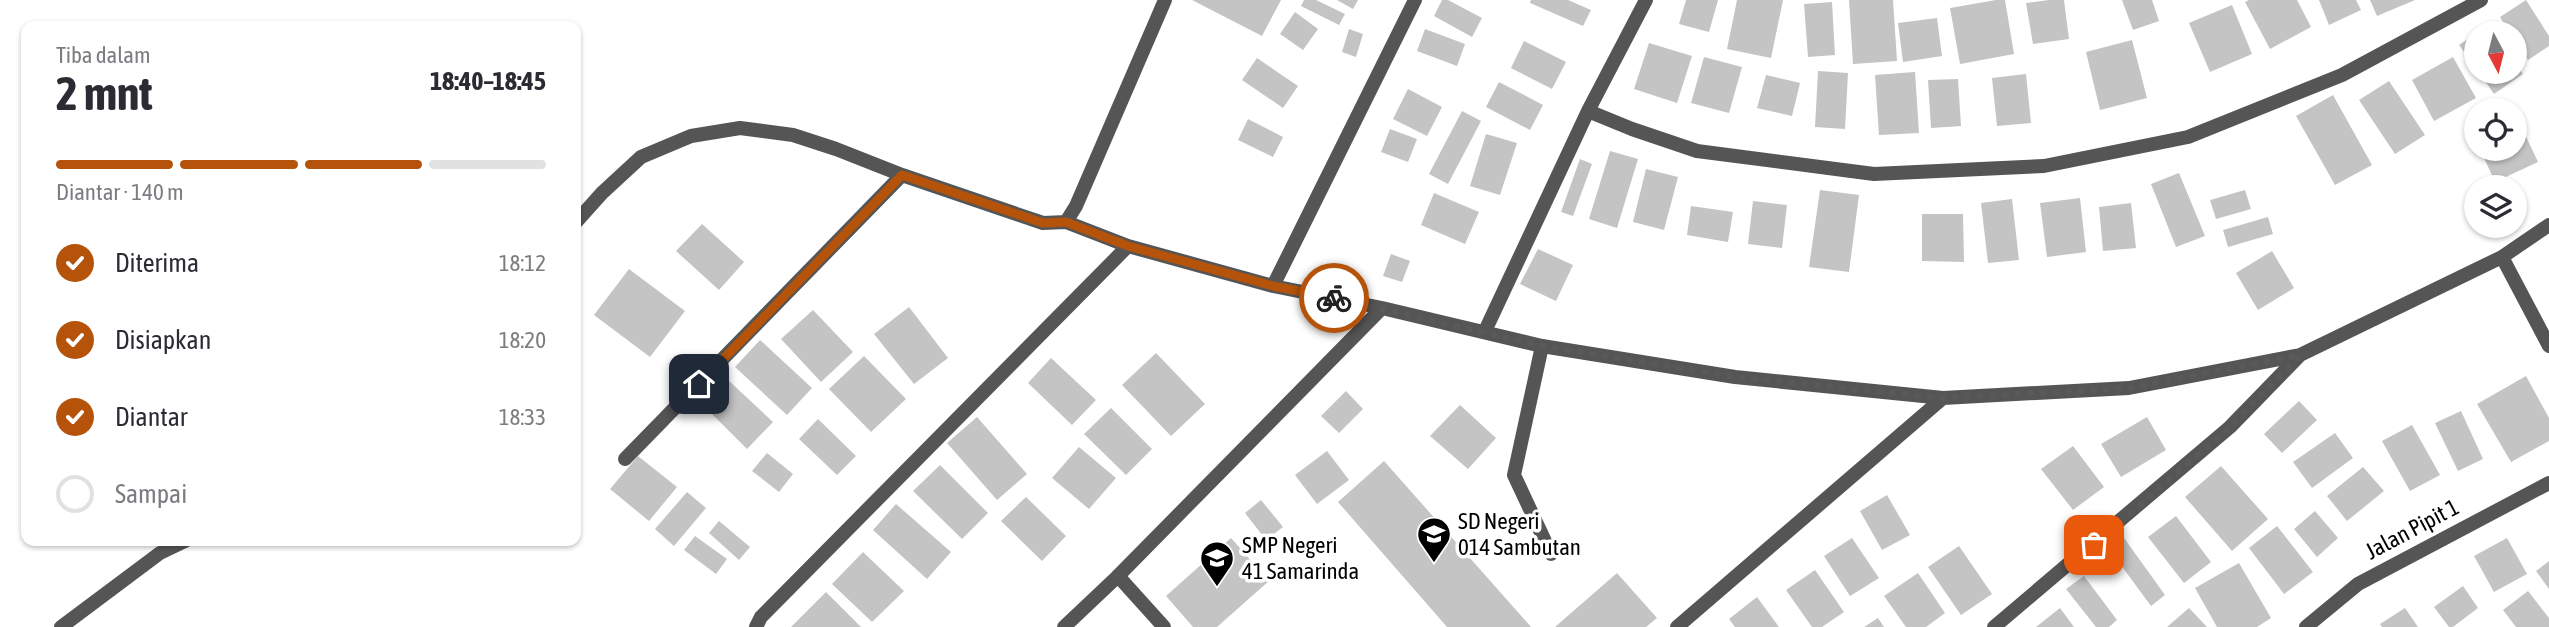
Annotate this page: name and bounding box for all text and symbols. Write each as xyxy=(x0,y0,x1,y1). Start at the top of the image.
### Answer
north arrow xyxy=(2464,21,2527,84)
map controls xyxy=(2464,21,2527,238)
text: Tiba dalam xyxy=(56,42,151,68)
text: 18:40–18:45 xyxy=(430,66,546,96)
text: 2 mnt xyxy=(56,67,153,120)
button: locate xyxy=(2464,98,2527,161)
button: layers xyxy=(2464,175,2527,238)
text: Diantar · 140 m xyxy=(56,179,184,205)
icon: check xyxy=(56,244,94,282)
text: Diterima xyxy=(115,248,199,278)
text: 18:12 xyxy=(499,250,546,276)
courier xyxy=(1299,263,1369,333)
icon: bike xyxy=(1315,279,1353,317)
icon: check xyxy=(56,321,94,359)
text: Disiapkan xyxy=(115,325,211,355)
text: 18:20 xyxy=(499,327,546,353)
pin xyxy=(669,354,729,414)
icon: home xyxy=(680,365,718,403)
icon: check xyxy=(56,398,94,436)
text: Diantar xyxy=(115,402,188,432)
text: 18:33 xyxy=(499,404,546,430)
text: Sampai xyxy=(115,479,187,509)
street label: Jalan Pipit 1 xyxy=(2361,494,2463,564)
place label: SD Negeri 014 Sambutan xyxy=(1458,508,1581,560)
school or university icon: SD Negeri 014 Sambutan xyxy=(1415,515,1453,564)
pin xyxy=(2064,515,2124,575)
icon: bag xyxy=(2075,526,2113,564)
place label: SMP Negeri 41 Samarinda xyxy=(1242,532,1359,584)
school or university icon: SMP Negeri 41 Samarinda xyxy=(1198,539,1236,588)

